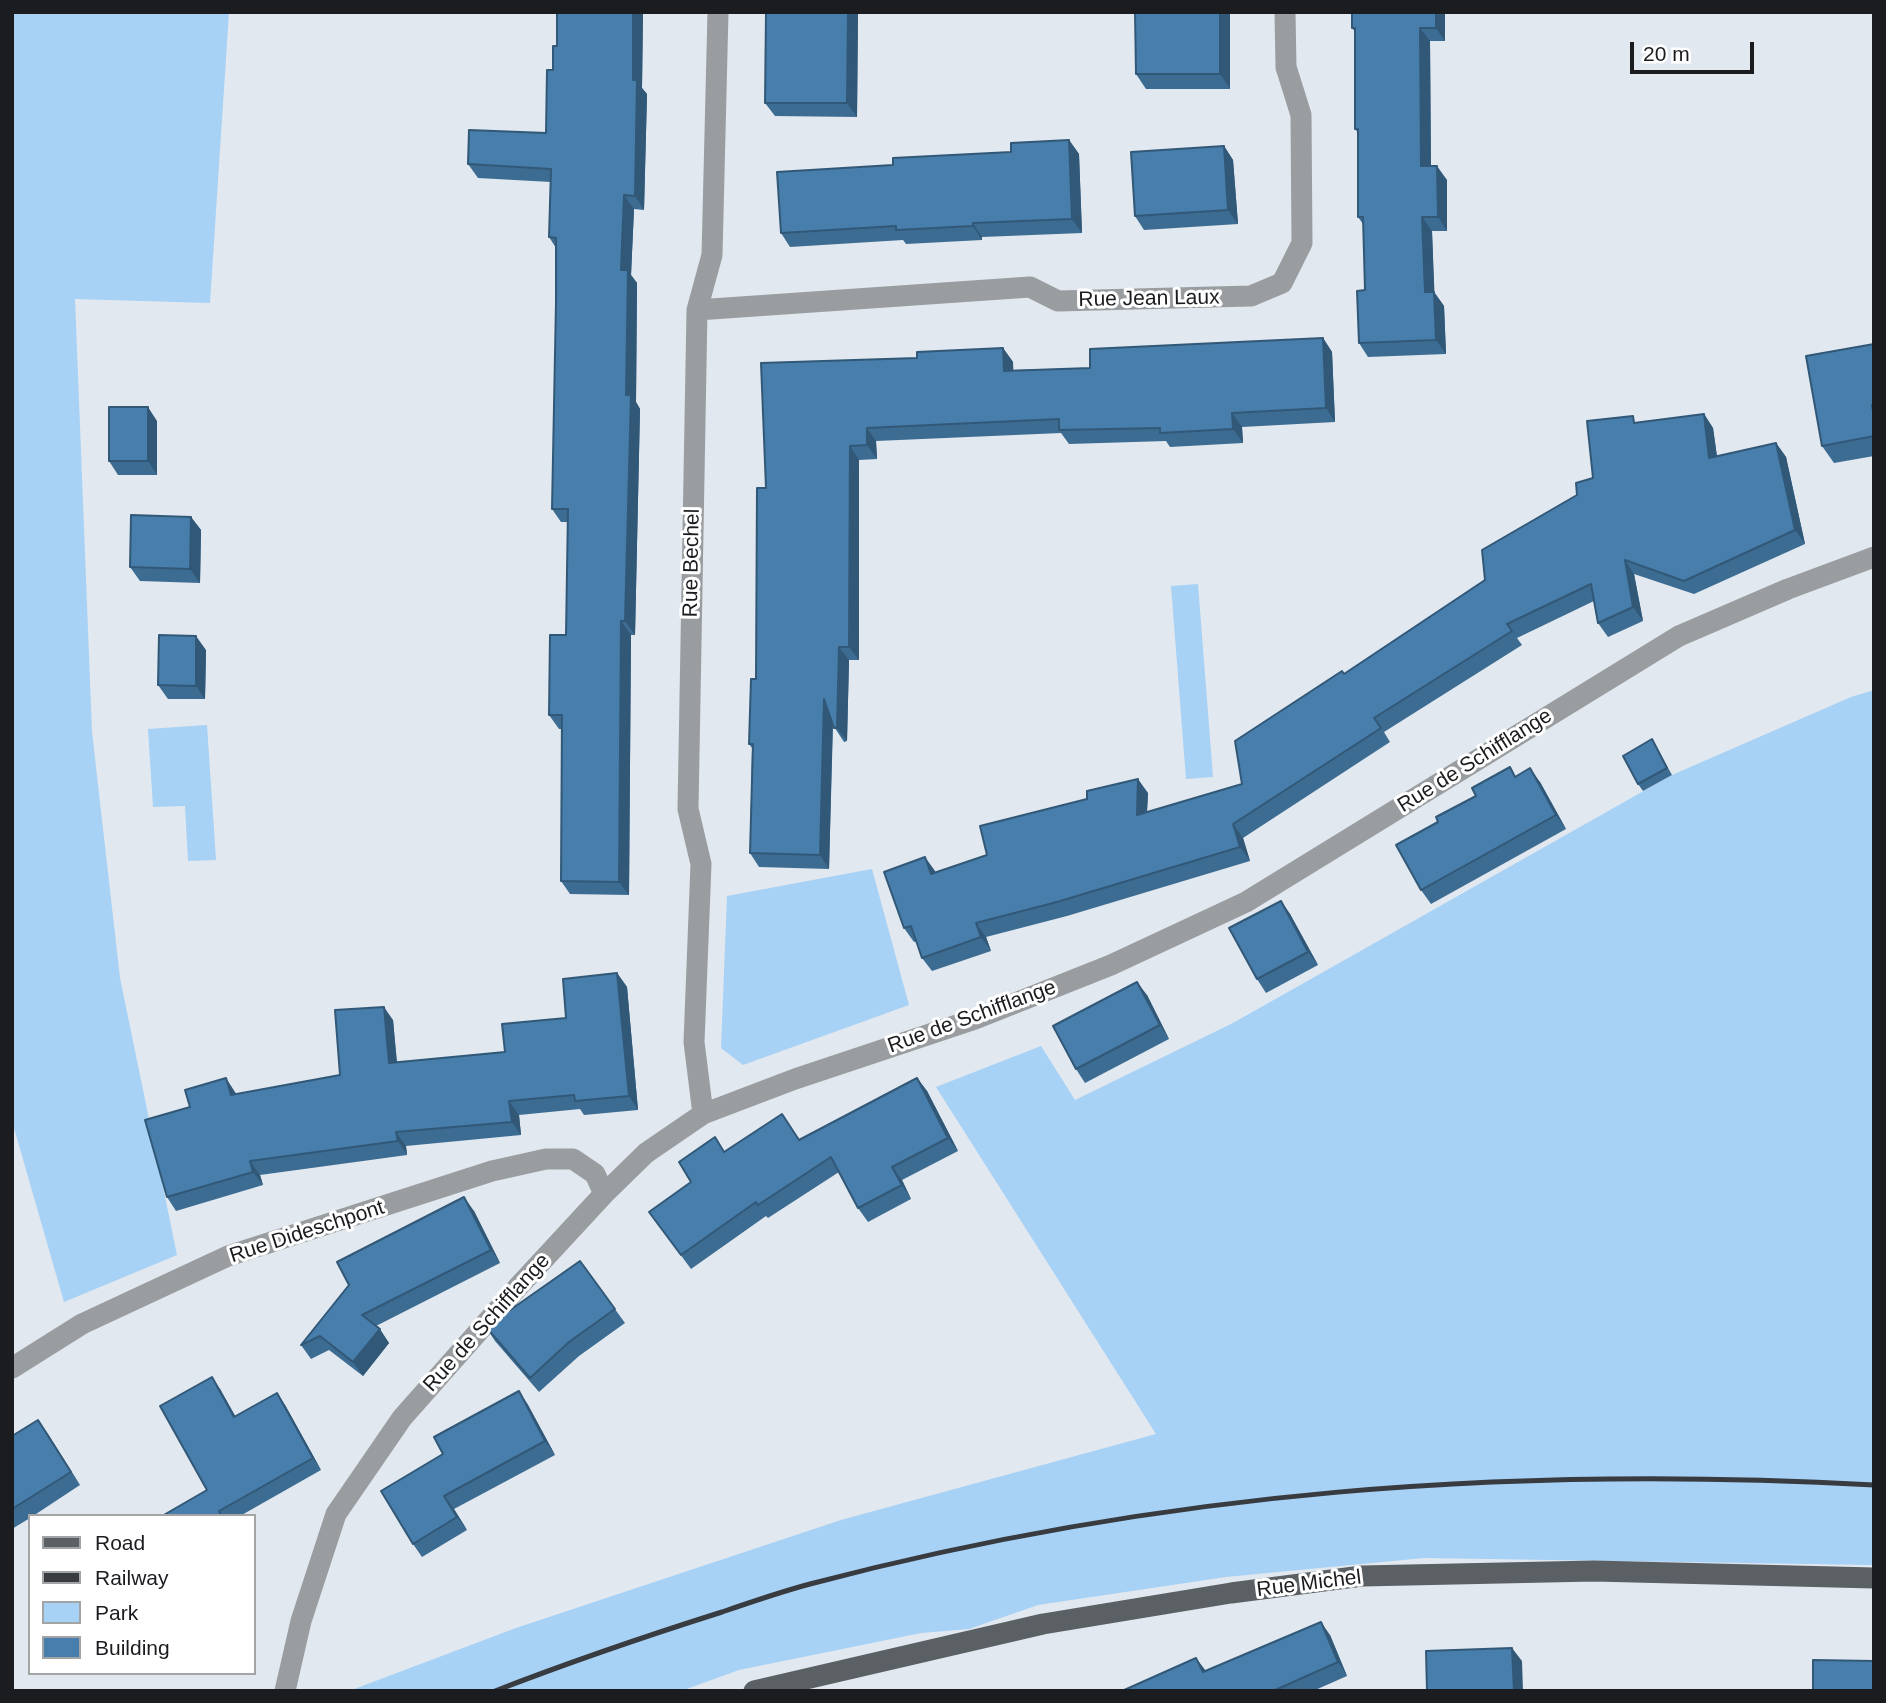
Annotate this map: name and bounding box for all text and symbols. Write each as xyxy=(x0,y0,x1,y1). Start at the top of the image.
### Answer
scale bar xyxy=(1634,28,1758,72)
text: 20 m xyxy=(1643,42,1690,65)
street label: Rue Jean Laux xyxy=(1078,285,1220,313)
street label: Rue Bechel xyxy=(678,509,706,617)
street label: Rue de Schifflange xyxy=(1393,703,1557,819)
street label: Rue de Schifflange xyxy=(884,975,1060,1059)
street label: Rue Dideschpont xyxy=(226,1195,388,1269)
street label: Rue de Schifflange xyxy=(418,1249,556,1397)
legend xyxy=(28,1514,256,1675)
text: Road xyxy=(95,1531,145,1554)
street label: Rue Michel xyxy=(1255,1565,1363,1603)
text: Railway xyxy=(95,1566,169,1589)
text: Park xyxy=(95,1601,138,1624)
text: Building xyxy=(95,1636,170,1659)

